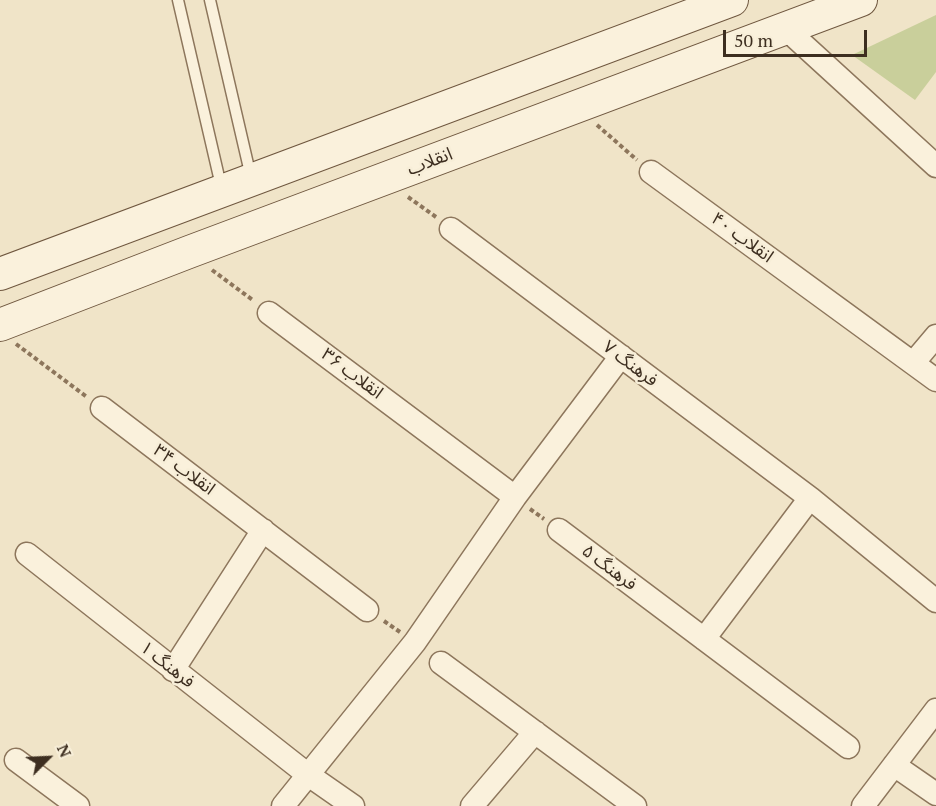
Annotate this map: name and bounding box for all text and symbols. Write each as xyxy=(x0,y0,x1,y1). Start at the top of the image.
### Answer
scale bar xyxy=(726,18,870,56)
text: 50 m xyxy=(734,28,773,52)
street label: انقلاب xyxy=(404,144,456,180)
street label: انقلاب ۴۰ xyxy=(707,208,777,268)
street label: فرهنگ ۷ xyxy=(598,336,662,392)
street label: انقلاب ۳۶ xyxy=(317,344,387,404)
street label: انقلاب ۳۴ xyxy=(149,440,219,500)
street label: فرهنگ ۵ xyxy=(577,540,641,596)
street label: فرهنگ ۱ xyxy=(135,637,199,693)
north arrow xyxy=(18,728,78,788)
text: N xyxy=(52,741,77,761)

